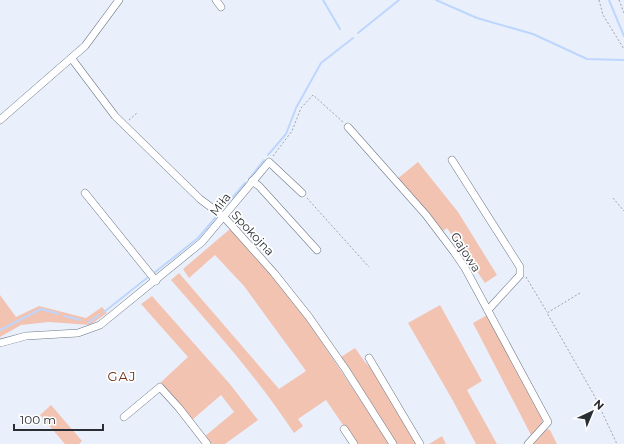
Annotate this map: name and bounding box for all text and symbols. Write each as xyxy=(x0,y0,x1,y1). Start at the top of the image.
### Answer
street label: Miła xyxy=(206,189,234,219)
street label: Spokojna xyxy=(228,207,278,259)
street label: Gajowa xyxy=(448,229,484,275)
district label: GAJ xyxy=(107,368,137,384)
north arrow xyxy=(572,392,612,432)
text: N xyxy=(591,397,607,413)
scale bar xyxy=(14,406,103,432)
text: 100 m xyxy=(20,412,56,427)

